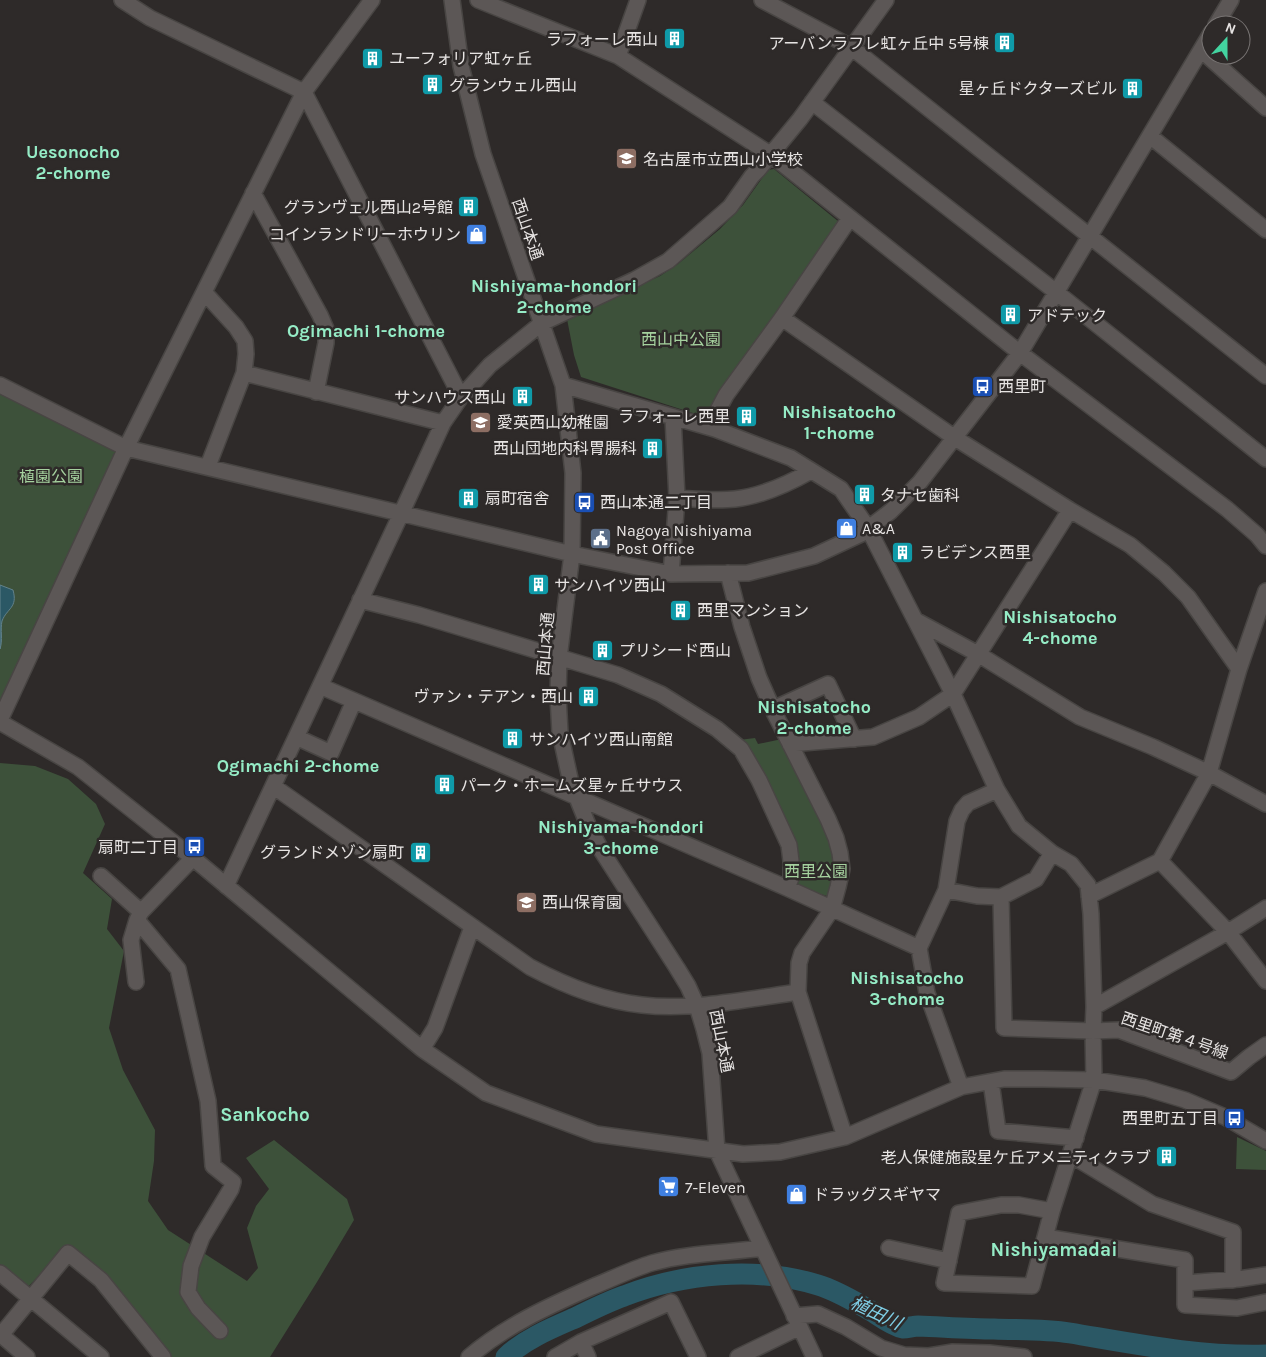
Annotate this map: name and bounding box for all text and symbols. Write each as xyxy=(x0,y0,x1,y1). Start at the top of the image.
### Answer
north arrow xyxy=(1201,15,1251,65)
text: N xyxy=(1223,19,1238,38)
building icon: ラフォーレ西山 xyxy=(662,27,686,51)
place label: ラフォーレ西山 xyxy=(546,30,658,49)
building icon: アーバンラフレ虹ヶ丘中 5号棟 xyxy=(993,31,1017,55)
place label: アーバンラフレ虹ヶ丘中 5号棟 xyxy=(768,34,989,53)
building icon: ユーフォリア虹ヶ丘 xyxy=(361,46,385,70)
place label: ユーフォリア虹ヶ丘 xyxy=(389,49,532,68)
building icon: グランウェル西山 xyxy=(421,73,445,97)
place label: グランウェル西山 xyxy=(449,76,577,95)
building icon: 星ヶ丘ドクターズビル xyxy=(1121,76,1145,100)
place label: 星ヶ丘ドクターズビル xyxy=(958,79,1117,98)
district label: Uesonocho 2-chome xyxy=(26,141,120,184)
school or university icon: 名古屋市立西山小学校 xyxy=(615,147,639,171)
place label: 名古屋市立西山小学校 xyxy=(643,150,803,169)
building icon: グランヴェル西山2号館 xyxy=(457,195,481,219)
street label: 西山本通 xyxy=(508,196,547,263)
place label: グランヴェル西山2号館 xyxy=(284,198,453,217)
shop icon: コインランドリーホウリン xyxy=(465,222,489,246)
place label: コインランドリーホウリン xyxy=(269,225,461,244)
district label: Nishiyama-hondori 2-chome xyxy=(471,275,637,318)
building icon: アドテック xyxy=(999,303,1023,327)
place label: アドテック xyxy=(1027,306,1107,325)
district label: Ogimachi 1-chome xyxy=(287,320,445,342)
park label: 西山中公園 xyxy=(641,330,721,349)
bus stop icon: 西里町 xyxy=(970,374,994,398)
place label: 西里町 xyxy=(998,377,1046,396)
building icon: サンハウス西山 xyxy=(510,385,534,409)
place label: サンハウス西山 xyxy=(394,388,506,407)
district label: Nishisatocho 1-chome xyxy=(782,401,896,444)
building icon: ラフォーレ西里 xyxy=(734,404,758,428)
place label: ラフォーレ西里 xyxy=(618,407,730,426)
school or university icon: 愛英西山幼稚園 xyxy=(469,410,493,434)
place label: 愛英西山幼稚園 xyxy=(497,413,609,432)
building icon: 西山団地内科胃腸科 xyxy=(641,436,665,460)
place label: 西山団地内科胃腸科 xyxy=(493,439,637,458)
park label: 植園公園 xyxy=(19,467,83,486)
building icon: タナセ歯科 xyxy=(852,483,876,507)
building icon: 扇町宿舎 xyxy=(457,486,481,510)
place label: タナセ歯科 xyxy=(880,486,960,505)
place label: 扇町宿舎 xyxy=(485,489,549,508)
bus stop icon: 西山本通二丁目 xyxy=(572,490,596,514)
place label: 西山本通二丁目 xyxy=(600,493,712,512)
shop icon: A&A xyxy=(834,516,858,540)
place label: A&A xyxy=(862,519,895,538)
place label: Nagoya Nishiyama Post Office xyxy=(616,521,752,558)
public building icon: Nagoya Nishiyama Post Office xyxy=(588,527,612,551)
building icon: ラビデンス西里 xyxy=(891,540,915,564)
place label: ラビデンス西里 xyxy=(919,543,1031,562)
building icon: サンハイツ西山 xyxy=(526,573,550,597)
place label: サンハイツ西山 xyxy=(554,576,666,595)
building icon: 西里マンション xyxy=(669,598,693,622)
place label: 西里マンション xyxy=(697,601,809,620)
district label: Nishisatocho 4-chome xyxy=(1003,606,1117,649)
street label: 西山本通 xyxy=(533,611,558,677)
building icon: プリシード西山 xyxy=(591,638,615,662)
place label: プリシード西山 xyxy=(619,641,731,660)
building icon: ヴァン・テアン・西山 xyxy=(577,684,601,708)
place label: ヴァン・テアン・西山 xyxy=(414,687,573,706)
district label: Nishisatocho 2-chome xyxy=(757,696,871,739)
building icon: サンハイツ西山南館 xyxy=(501,727,525,751)
place label: サンハイツ西山南館 xyxy=(529,730,673,749)
district label: Ogimachi 2-chome xyxy=(217,755,379,777)
building icon: パーク・ホームズ星ヶ丘サウス xyxy=(432,773,456,797)
place label: パーク・ホームズ星ヶ丘サウス xyxy=(460,776,683,795)
district label: Nishiyama-hondori 3-chome xyxy=(538,816,704,859)
bus stop icon: 扇町二丁目 xyxy=(182,835,206,859)
place label: 扇町二丁目 xyxy=(98,838,178,857)
building icon: グランドメゾン扇町 xyxy=(408,840,432,864)
place label: グランドメゾン扇町 xyxy=(260,843,404,862)
park label: 西里公園 xyxy=(784,862,848,881)
school or university icon: 西山保育園 xyxy=(514,890,538,914)
place label: 西山保育園 xyxy=(542,893,622,912)
district label: Nishisatocho 3-chome xyxy=(850,967,964,1010)
street label: 西山本通 xyxy=(706,1008,737,1074)
street label: 西里町第４号線 xyxy=(1119,1008,1231,1063)
district label: Sankocho xyxy=(220,1104,310,1126)
bus stop icon: 西里町五丁目 xyxy=(1222,1106,1246,1130)
place label: 西里町五丁目 xyxy=(1122,1109,1218,1128)
building icon: 老人保健施設星ケ丘アメニティクラブ xyxy=(1155,1145,1179,1169)
place label: 老人保健施設星ケ丘アメニティクラブ xyxy=(881,1148,1151,1167)
supermarket icon: 7-Eleven xyxy=(657,1175,681,1199)
place label: 7-Eleven xyxy=(685,1178,746,1197)
shop icon: ドラッグスギヤマ xyxy=(785,1182,809,1206)
place label: ドラッグスギヤマ xyxy=(813,1185,941,1204)
district label: Nishiyamadai xyxy=(991,1239,1117,1261)
water label: 植田川 xyxy=(847,1292,907,1335)

